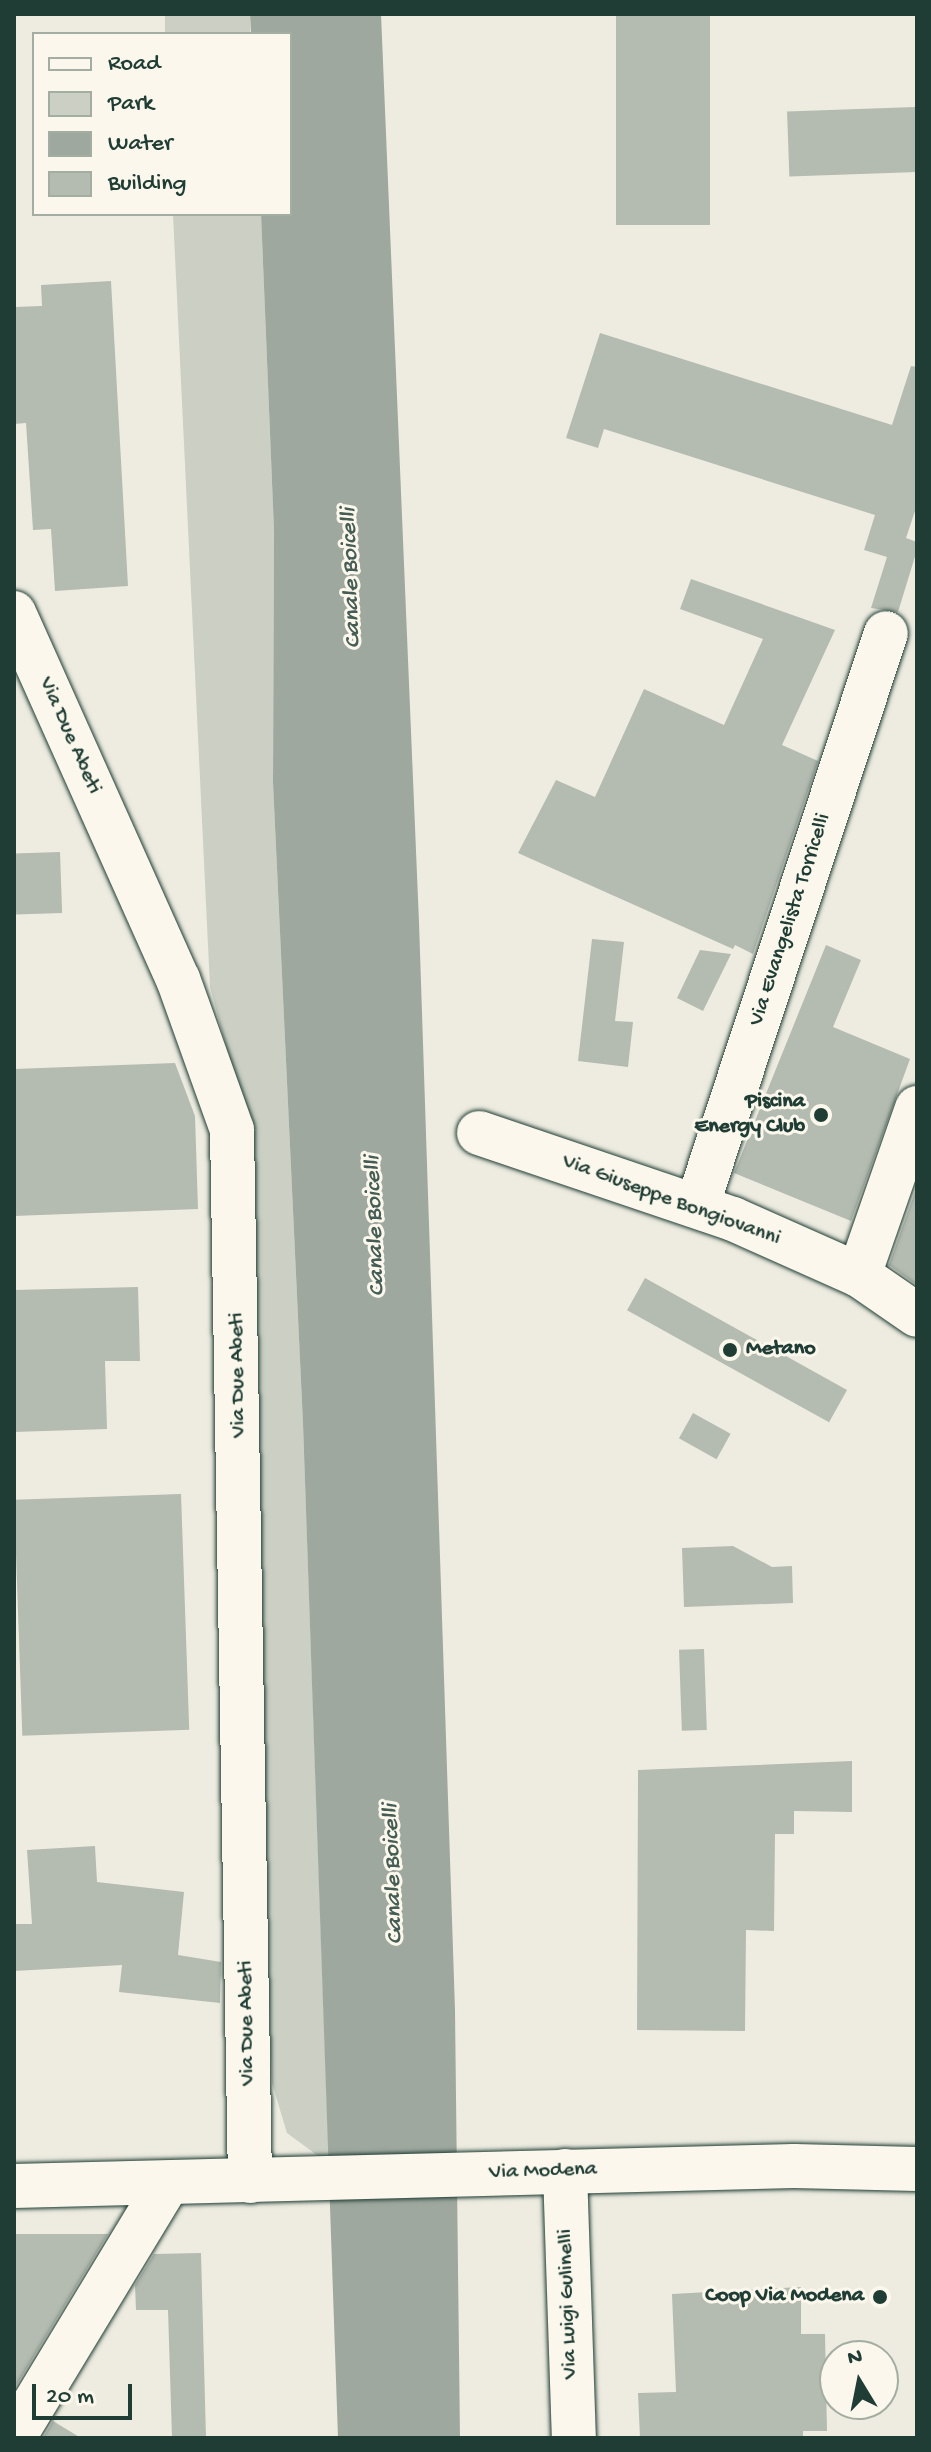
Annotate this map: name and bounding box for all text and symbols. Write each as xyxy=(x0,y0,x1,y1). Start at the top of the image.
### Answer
legend xyxy=(32,32,292,216)
text: Road xyxy=(108,50,160,79)
text: Park xyxy=(108,90,154,119)
text: Water xyxy=(108,130,172,159)
text: Building xyxy=(108,170,186,199)
water label: Canale Boicelli xyxy=(335,507,369,649)
street label: Via Due Abeti xyxy=(31,673,107,799)
street label: Via Evangelista Torricelli xyxy=(744,810,838,1030)
place label: Piscina Energy Club xyxy=(694,1089,805,1140)
marker: Piscina Energy Club xyxy=(812,1106,830,1124)
street label: Via Giuseppe Bongiovanni xyxy=(558,1149,784,1253)
water label: Canale Boicelli xyxy=(359,1155,393,1297)
street label: Via Due Abeti xyxy=(225,1312,253,1438)
place label: Metano xyxy=(746,1337,816,1363)
marker: Metano xyxy=(721,1341,739,1359)
water label: Canale Boicelli xyxy=(377,1803,411,1945)
street label: Via Due Abeti xyxy=(234,1960,262,2086)
street label: Via Modena xyxy=(489,2157,597,2187)
street label: Via Luigi Gulinelli xyxy=(553,2229,585,2379)
place label: Coop Via Modena xyxy=(705,2284,864,2310)
marker: Coop Via Modena xyxy=(871,2288,889,2306)
north arrow xyxy=(819,2340,899,2420)
text: N xyxy=(846,2344,865,2372)
scale bar xyxy=(36,2368,136,2418)
text: 20 m xyxy=(46,2383,94,2412)

